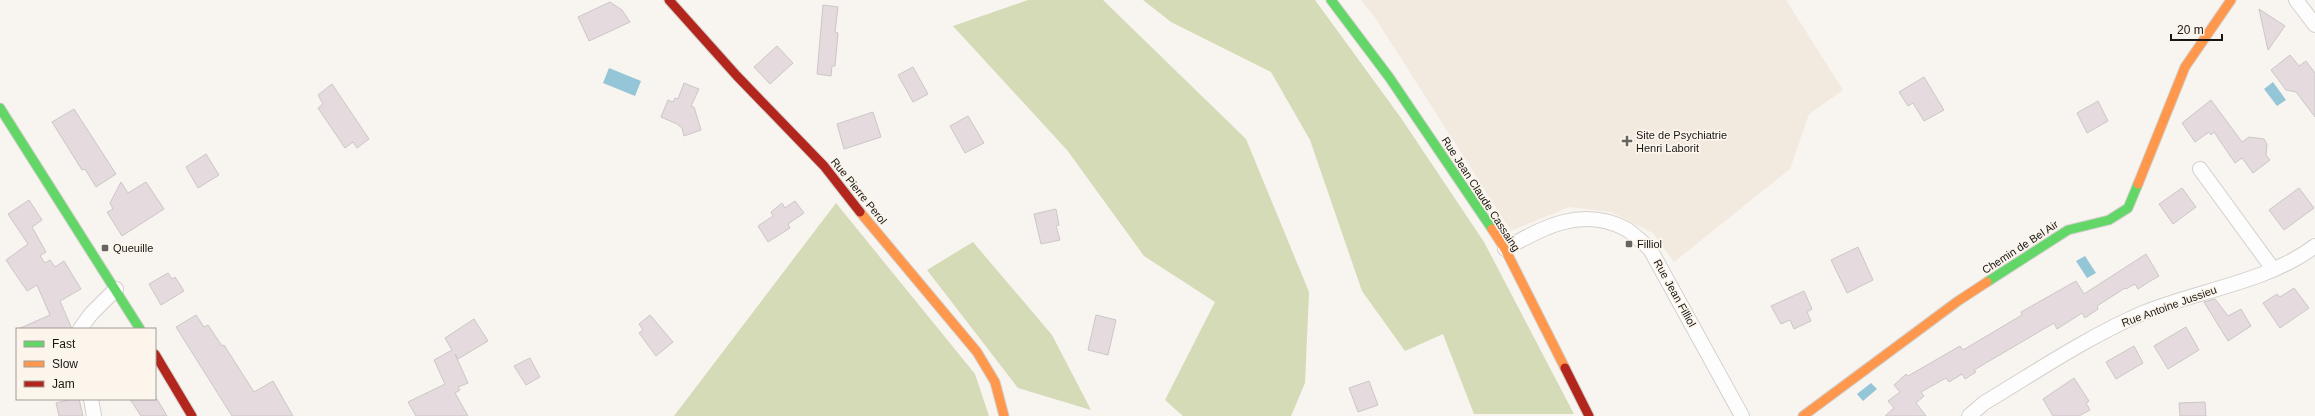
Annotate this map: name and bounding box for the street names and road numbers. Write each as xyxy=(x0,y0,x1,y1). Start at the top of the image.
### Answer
street label: Rue Jean Claude Cassaing xyxy=(1439,135,1523,253)
street label: Rue Pierre Perol xyxy=(829,156,889,226)
street label: Chemin de Bel Air xyxy=(1980,218,2060,276)
street label: Rue Jean Filliol xyxy=(1652,257,1698,329)
street label: Rue Antoine Jussieu xyxy=(2120,283,2218,329)

